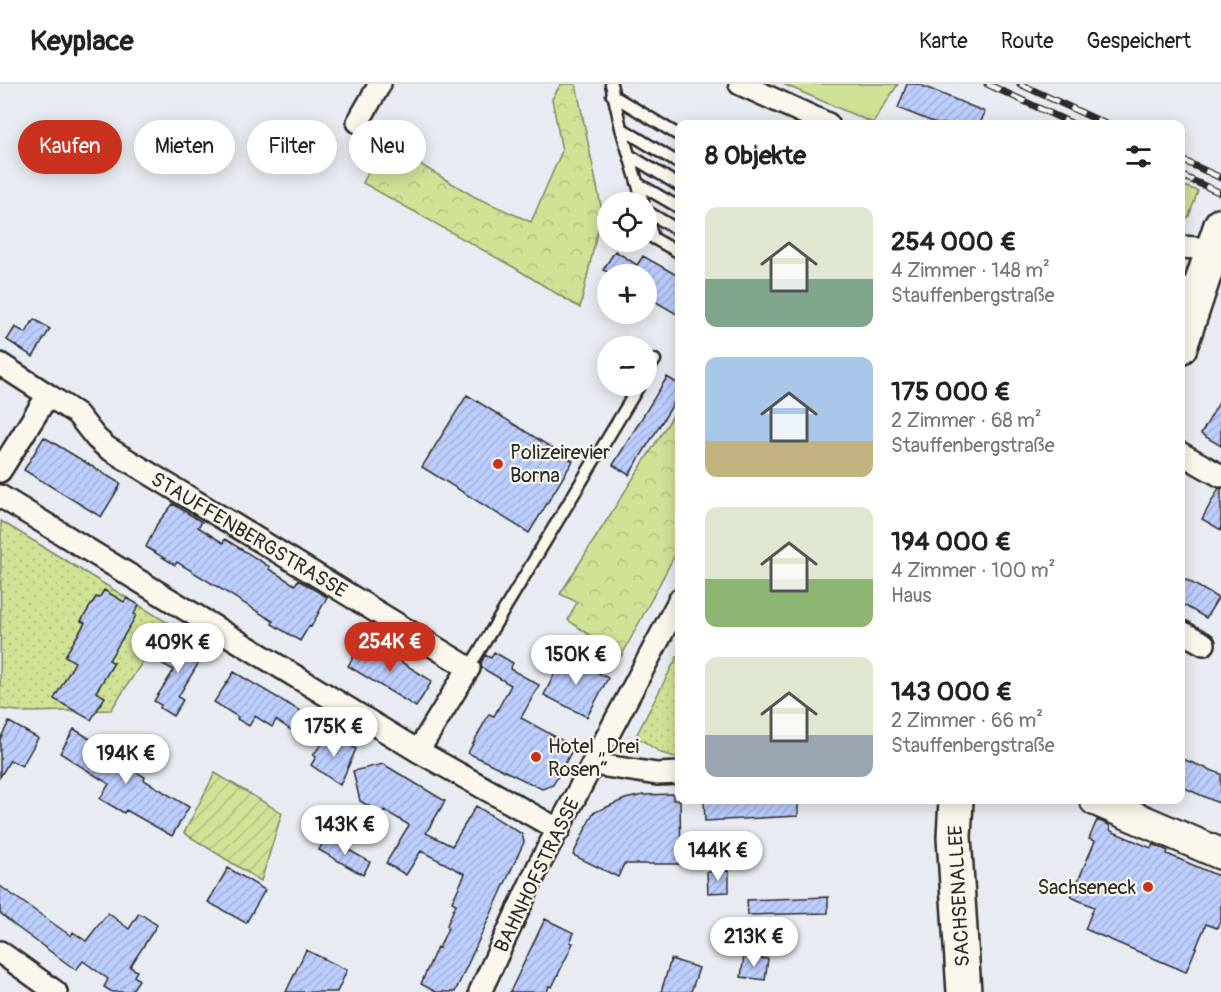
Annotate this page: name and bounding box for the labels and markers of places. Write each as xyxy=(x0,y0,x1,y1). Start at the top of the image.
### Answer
place label: Polizeirevier Borna xyxy=(510,440,610,488)
marker: Polizeirevier Borna xyxy=(491,457,505,471)
pin: 254K € xyxy=(341,622,439,673)
pin: 409K € xyxy=(129,623,227,674)
pin: 150K € xyxy=(527,635,625,686)
pin: 175K € xyxy=(285,707,383,758)
pin: 194K € xyxy=(77,734,175,785)
place label: Hotel „Drei Rosen“ xyxy=(548,734,639,782)
marker: Hotel „Drei Rosen“ xyxy=(529,750,543,764)
pin: 143K € xyxy=(296,805,394,856)
pin: 144K € xyxy=(669,831,767,882)
place label: Sachseneck xyxy=(1037,875,1137,900)
marker: Sachseneck xyxy=(1141,880,1155,894)
pin: 213K € xyxy=(705,917,803,968)

